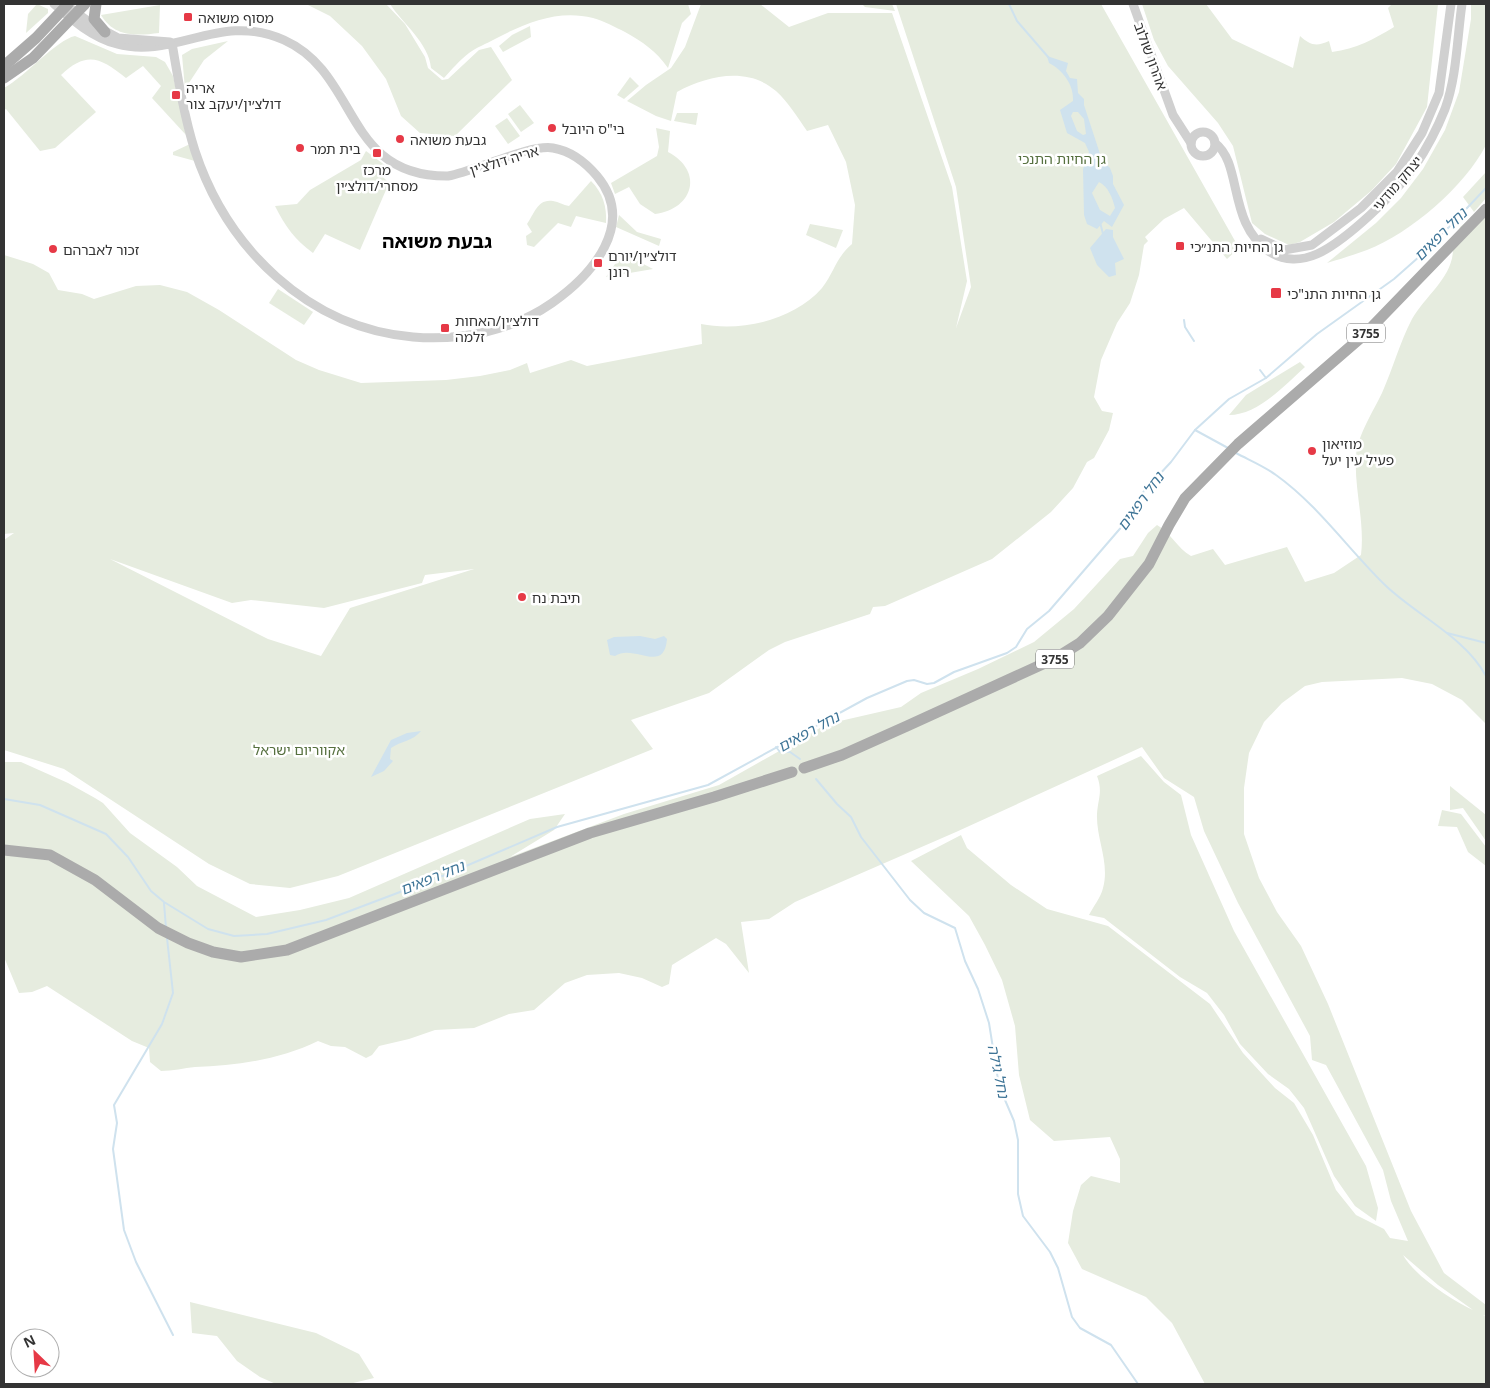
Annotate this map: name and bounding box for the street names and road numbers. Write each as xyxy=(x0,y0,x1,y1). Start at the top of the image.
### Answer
street label: אהרון שולוב xyxy=(1130,19,1172,93)
street label: אריה דולצ'ין xyxy=(467,140,541,179)
street label: יצחק מודעי xyxy=(1368,151,1426,215)
road number: 3755 xyxy=(1347,323,1385,342)
road number: 3755 xyxy=(1036,650,1074,669)

